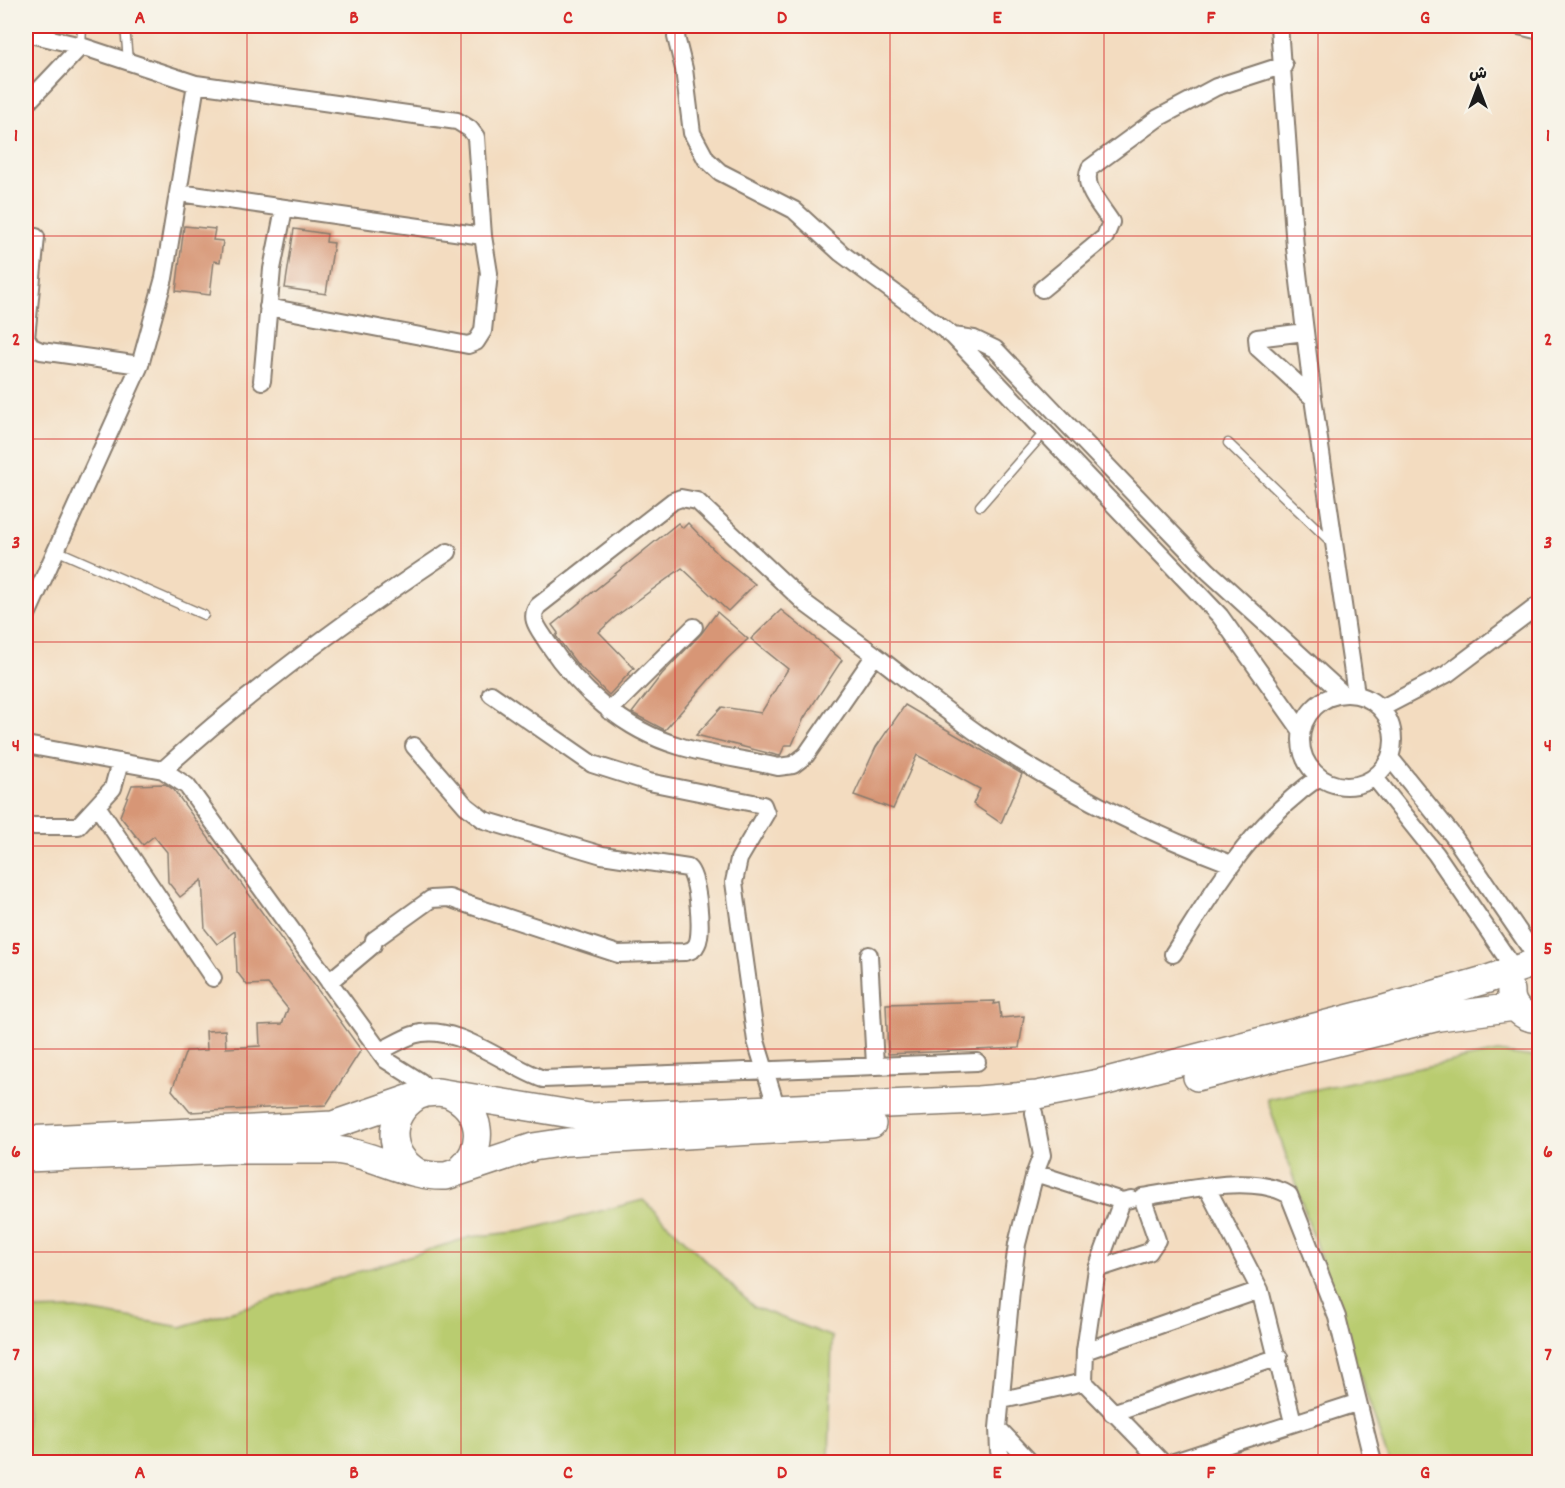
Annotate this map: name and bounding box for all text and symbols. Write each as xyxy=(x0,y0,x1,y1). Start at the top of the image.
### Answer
text: A xyxy=(135,5,146,33)
text: B xyxy=(349,5,359,33)
text: C xyxy=(563,5,573,33)
text: D xyxy=(777,5,788,33)
text: E xyxy=(992,5,1002,33)
text: F xyxy=(1207,5,1217,33)
text: G xyxy=(1420,5,1430,33)
north arrow xyxy=(1448,57,1508,117)
text: ش xyxy=(1469,63,1487,86)
text: 1 xyxy=(14,123,18,151)
text: 1 xyxy=(1546,123,1550,151)
text: 2 xyxy=(12,327,20,355)
text: 2 xyxy=(1544,327,1552,355)
text: 3 xyxy=(12,530,20,558)
text: 3 xyxy=(1544,530,1552,558)
text: 4 xyxy=(12,733,20,761)
text: 4 xyxy=(1544,733,1552,761)
text: 5 xyxy=(11,936,21,964)
text: 5 xyxy=(1543,936,1553,964)
text: 6 xyxy=(11,1139,21,1167)
text: 6 xyxy=(1543,1139,1553,1167)
text: 7 xyxy=(12,1342,20,1370)
text: 7 xyxy=(1544,1342,1552,1370)
text: A xyxy=(135,1460,146,1488)
text: B xyxy=(349,1460,359,1488)
text: C xyxy=(563,1460,573,1488)
text: D xyxy=(777,1460,788,1488)
text: E xyxy=(992,1460,1002,1488)
text: F xyxy=(1207,1460,1217,1488)
text: G xyxy=(1420,1460,1430,1488)

